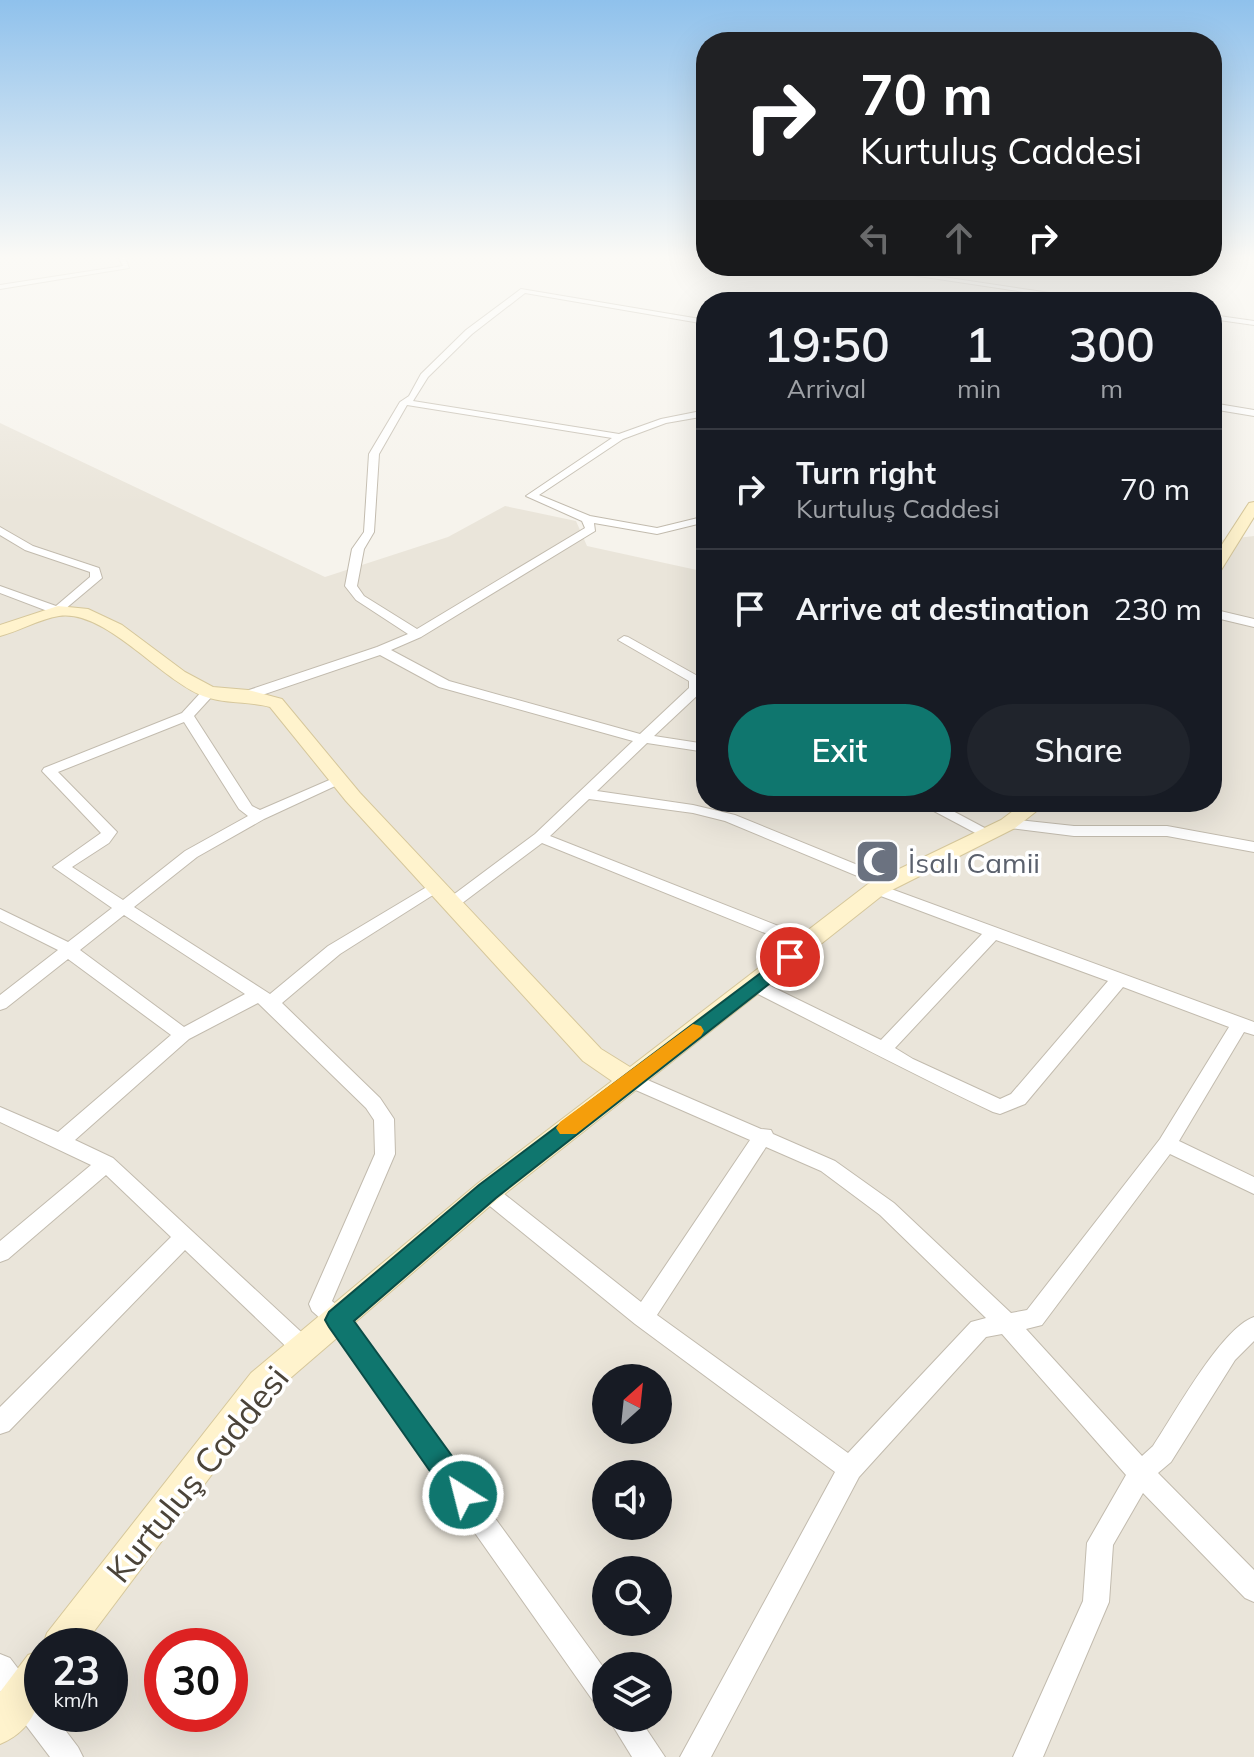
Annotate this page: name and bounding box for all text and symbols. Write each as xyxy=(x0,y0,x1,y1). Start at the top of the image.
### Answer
text: 70 m xyxy=(860,59,993,129)
icon: right xyxy=(728,64,832,168)
text: Kurtuluş Caddesi xyxy=(860,128,1142,173)
icon: left xyxy=(853,216,897,260)
icon: ahead xyxy=(937,216,981,260)
icon: right xyxy=(1021,216,1065,260)
text: 19:50 xyxy=(763,314,890,374)
text: 1 xyxy=(965,314,993,374)
text: 300 xyxy=(1068,314,1155,374)
text: Arrival xyxy=(787,372,866,405)
text: min xyxy=(957,372,1001,405)
text: m xyxy=(1100,372,1123,405)
text: Turn right xyxy=(796,454,936,492)
icon: right xyxy=(728,467,772,511)
text: 70 m xyxy=(1120,470,1190,508)
text: Kurtuluş Caddesi xyxy=(796,492,1000,525)
icon: arrive xyxy=(728,587,772,631)
text: Arrive at destination xyxy=(796,590,1090,628)
text: 230 m xyxy=(1114,590,1202,628)
button: Exit xyxy=(728,704,951,796)
button: Share xyxy=(967,704,1190,796)
mosque icon: İsalı Camii xyxy=(853,838,901,886)
place label: İsalı Camii xyxy=(908,845,1040,880)
pin xyxy=(756,923,824,991)
icon: arrive xyxy=(768,935,812,979)
street label: Kurtuluş Caddesi xyxy=(96,1357,298,1591)
north arrow xyxy=(592,1364,672,1444)
map controls xyxy=(592,1364,672,1732)
position arrow xyxy=(421,1453,505,1537)
button: sound xyxy=(592,1460,672,1540)
button: search xyxy=(592,1556,672,1636)
speed limit sign: 30 xyxy=(144,1628,248,1732)
text: 23 xyxy=(52,1645,100,1695)
button: layers xyxy=(592,1652,672,1732)
text: km/h xyxy=(53,1687,99,1712)

